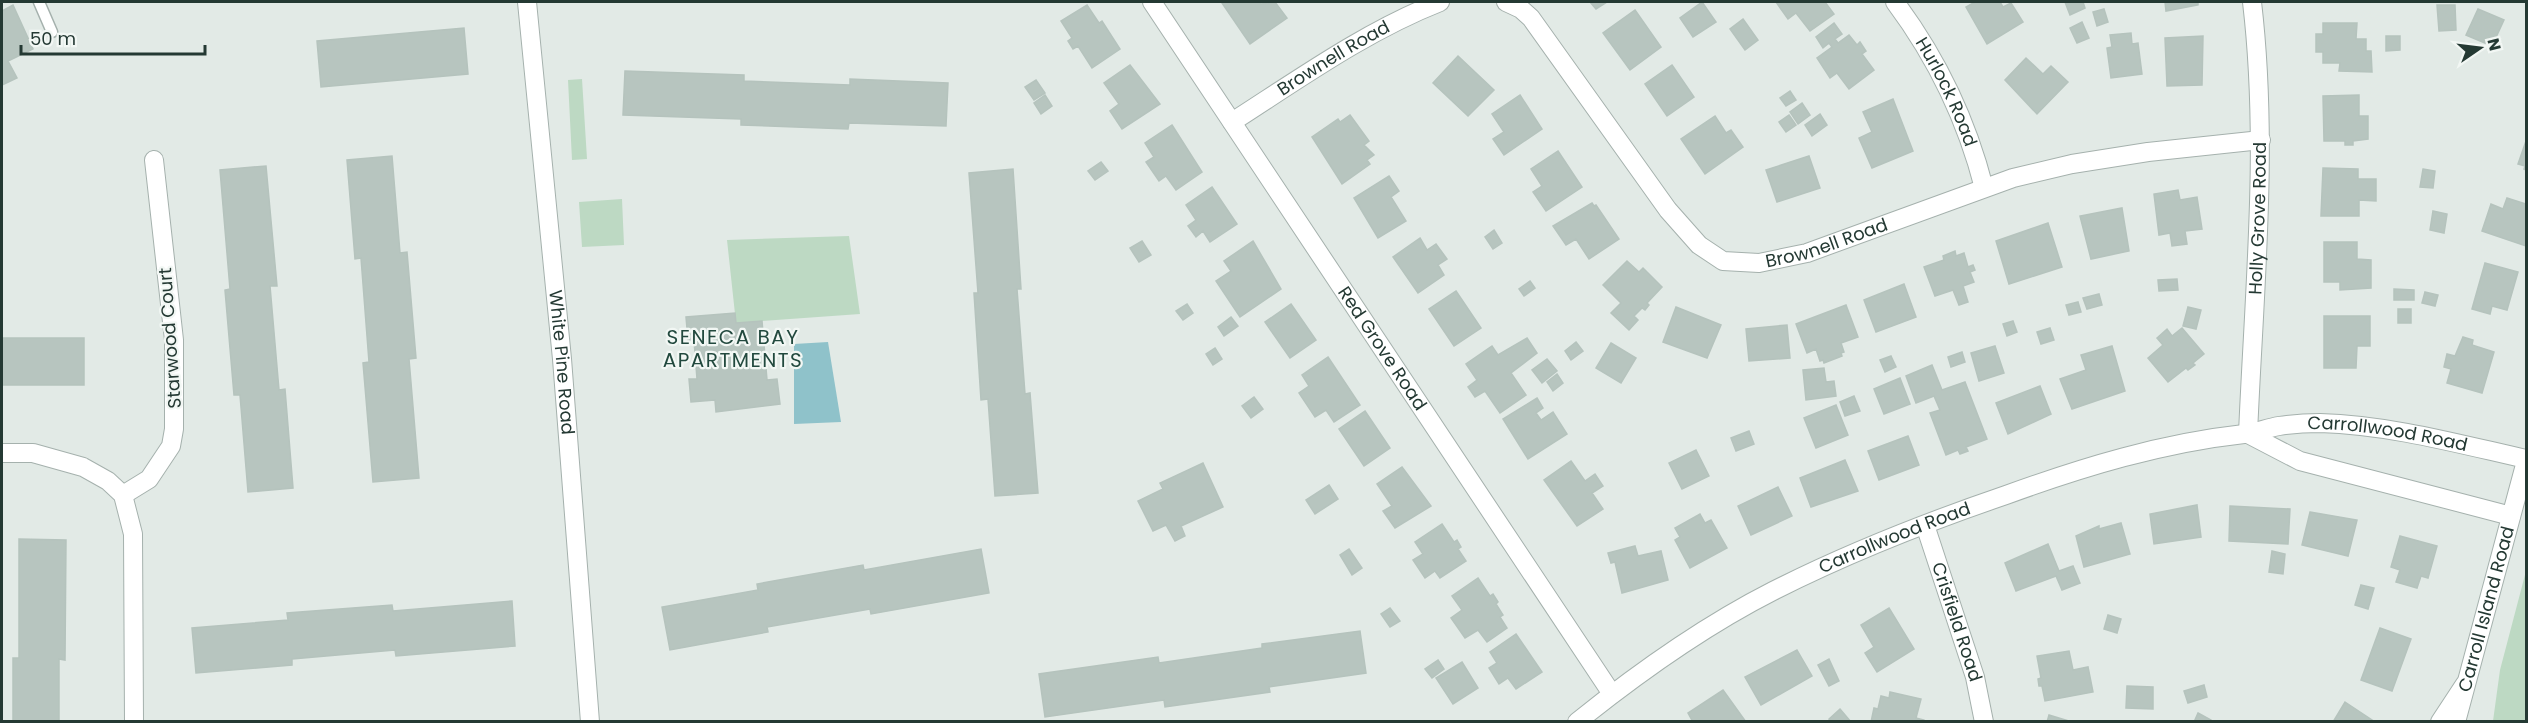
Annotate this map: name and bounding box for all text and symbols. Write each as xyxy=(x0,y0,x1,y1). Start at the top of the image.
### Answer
street label: Brownell Road xyxy=(1272,14,1394,101)
scale bar xyxy=(21,18,206,56)
north arrow xyxy=(2450,18,2510,78)
text: 50 m xyxy=(30,26,76,51)
street label: Hurlock Road xyxy=(1910,32,1984,150)
text: N xyxy=(2481,36,2507,53)
street label: Holly Grove Road xyxy=(2242,142,2272,295)
street label: Brownell Road xyxy=(1763,212,1891,273)
street label: Starwood Court xyxy=(152,267,187,409)
street label: Red Grove Road xyxy=(1332,281,1433,415)
street label: White Pine Road xyxy=(543,289,581,436)
district label: SENECA BAY APARTMENTS xyxy=(663,323,803,374)
street label: Carrollwood Road xyxy=(2307,410,2470,457)
street label: Carrollwood Road xyxy=(1814,495,1974,579)
street label: Carroll Island Road xyxy=(2452,523,2520,694)
street label: Crisfield Road xyxy=(1926,559,1989,685)

